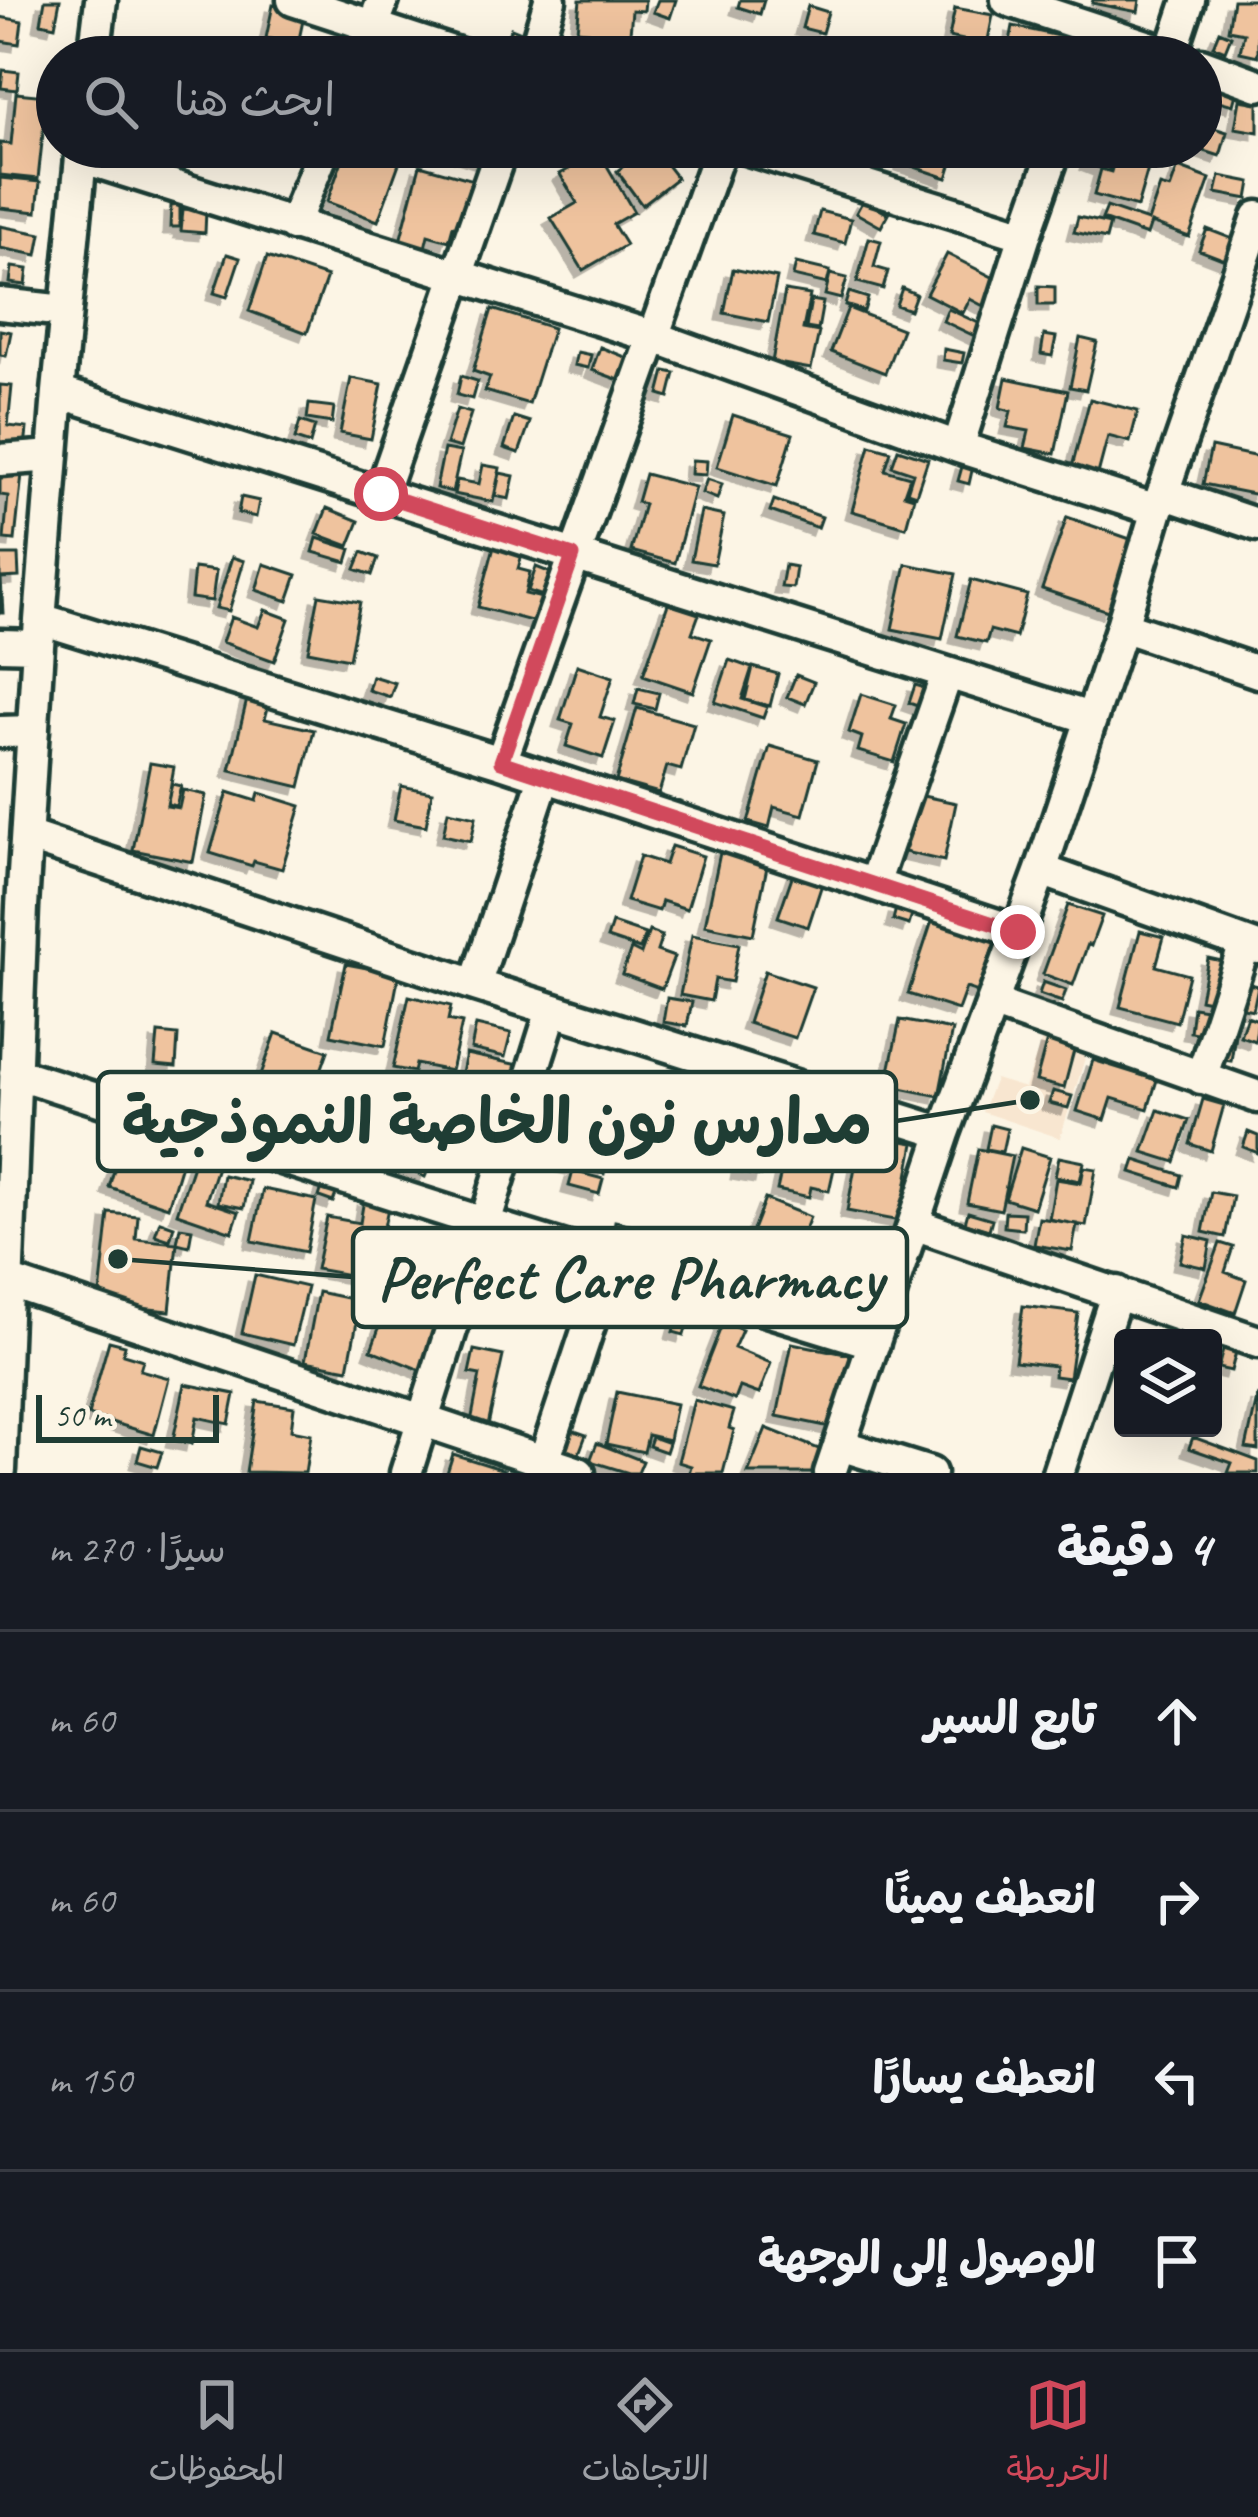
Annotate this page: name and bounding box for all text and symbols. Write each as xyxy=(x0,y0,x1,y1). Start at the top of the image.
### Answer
search box xyxy=(36,36,1222,168)
icon: search xyxy=(78,69,144,135)
text: ابحث هنا xyxy=(174,72,335,129)
route start xyxy=(354,467,408,521)
route end xyxy=(991,905,1045,959)
callout: مدارس نون الخاصة النموذجية xyxy=(98,1072,896,1171)
text: مدارس نون الخاصة النموذجية xyxy=(122,1083,872,1162)
callout: Perfect Care Pharmacy xyxy=(353,1228,907,1327)
text: Perfect Care Pharmacy xyxy=(377,1239,888,1318)
map controls xyxy=(1114,1329,1222,1437)
button: layers xyxy=(1114,1329,1222,1437)
scale bar xyxy=(36,1389,219,1442)
text: 50 m xyxy=(54,1395,110,1437)
text: 4 دقيقة xyxy=(1057,1516,1210,1580)
text: سيرًا · 270 m xyxy=(48,1525,226,1574)
icon: ahead xyxy=(1144,1688,1210,1754)
text: تابع السير xyxy=(925,1690,1096,1747)
text: 60 m xyxy=(48,1696,114,1745)
icon: right xyxy=(1144,1868,1210,1934)
text: انعطف يمينًا xyxy=(884,1870,1096,1927)
text: 60 m xyxy=(48,1876,114,1925)
icon: left xyxy=(1144,2048,1210,2114)
text: انعطف يسارًا xyxy=(872,2050,1096,2107)
text: 150 m xyxy=(48,2056,132,2105)
icon: arrive xyxy=(1144,2228,1210,2294)
text: الوصول إلى الوجهة xyxy=(758,2230,1096,2287)
tab: المحفوظات xyxy=(149,2372,285,2498)
tab: الاتجاهات xyxy=(582,2372,709,2498)
tab: الخريطة xyxy=(1006,2372,1109,2498)

